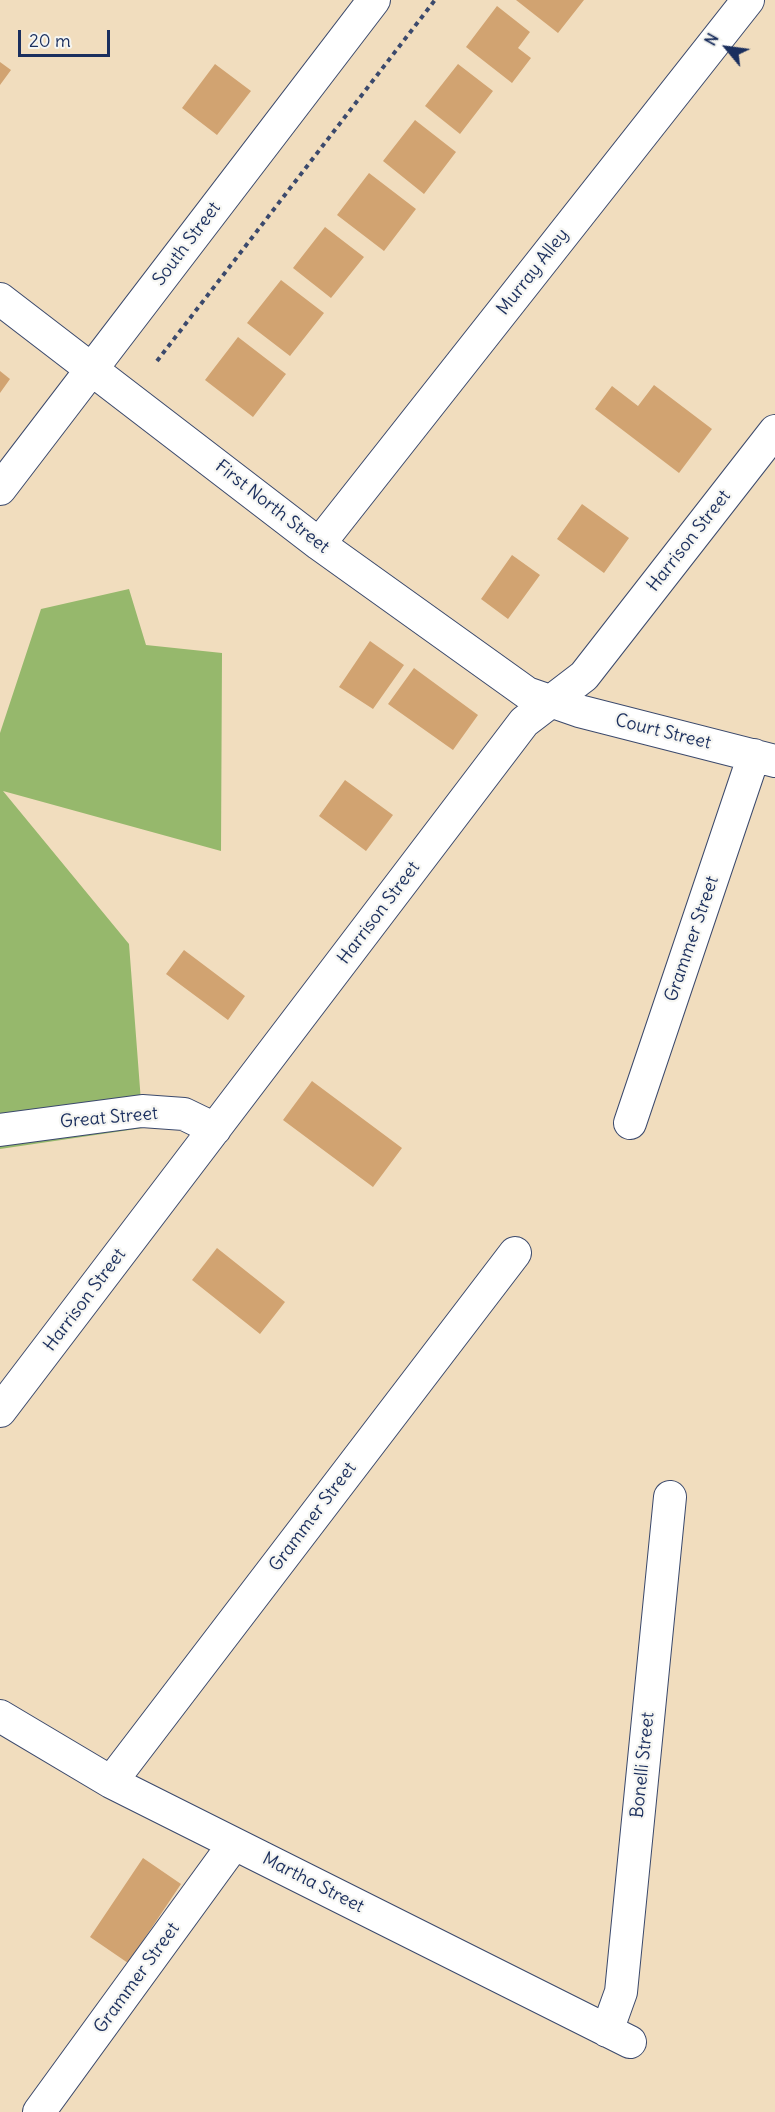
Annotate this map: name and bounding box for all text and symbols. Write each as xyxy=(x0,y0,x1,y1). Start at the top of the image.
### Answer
scale bar xyxy=(21,18,112,56)
north arrow xyxy=(697,18,757,78)
text: 20 m xyxy=(29,29,71,52)
text: N xyxy=(700,30,723,49)
street label: South Street xyxy=(148,198,226,290)
street label: Murray Alley xyxy=(493,224,573,320)
street label: First North Street xyxy=(211,456,333,558)
street label: Harrison Street xyxy=(643,486,735,596)
street label: Court Street xyxy=(613,710,713,754)
street label: Harrison Street xyxy=(333,857,425,969)
street label: Grammer Street xyxy=(660,873,724,1005)
street label: Great Street xyxy=(59,1103,159,1133)
street label: Harrison Street xyxy=(39,1244,131,1356)
street label: Grammer Street xyxy=(265,1458,361,1576)
street label: Bonelli Street xyxy=(627,1711,659,1819)
street label: Martha Street xyxy=(259,1848,367,1918)
street label: Grammer Street xyxy=(90,1919,184,2037)

